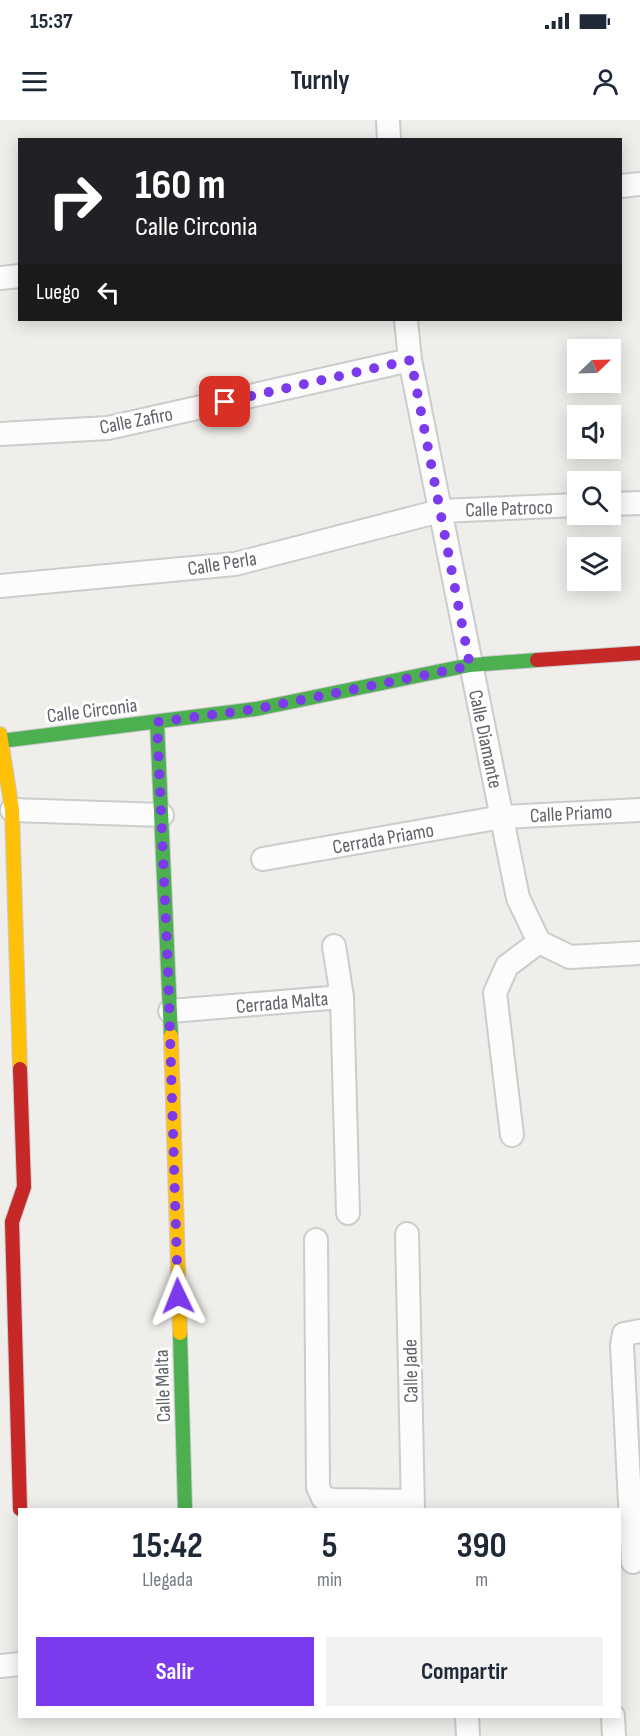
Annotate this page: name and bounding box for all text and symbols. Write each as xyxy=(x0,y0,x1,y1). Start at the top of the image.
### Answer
text: 15:37 xyxy=(30,8,73,35)
icon: menu xyxy=(18,65,51,98)
text: Turnly xyxy=(290,65,350,97)
icon: person xyxy=(589,65,622,98)
text: 160 m xyxy=(135,160,226,211)
icon: right xyxy=(36,162,114,240)
text: Calle Circonia xyxy=(135,211,258,243)
icon: left xyxy=(92,276,125,309)
text: Luego xyxy=(36,279,80,306)
north arrow xyxy=(567,339,621,393)
map controls xyxy=(567,339,621,591)
pin xyxy=(199,376,250,427)
icon: arrive xyxy=(208,385,241,418)
street label: Calle Zafiro xyxy=(98,402,175,440)
button: sound xyxy=(567,405,621,459)
button: search xyxy=(567,471,621,525)
street label: Calle Patroco xyxy=(465,495,553,523)
button: layers xyxy=(567,537,621,591)
street label: Calle Perla xyxy=(186,547,258,581)
street label: Calle Diamante xyxy=(463,688,507,791)
street label: Calle Circonia xyxy=(46,694,139,728)
street label: Calle Priamo xyxy=(529,800,613,828)
street label: Cerrada Priamo xyxy=(331,818,436,860)
street label: Cerrada Malta xyxy=(235,987,329,1019)
position arrow xyxy=(146,1264,210,1328)
street label: Calle Jade xyxy=(398,1339,424,1403)
street label: Calle Malta xyxy=(150,1349,176,1423)
text: 15:42 xyxy=(132,1525,203,1568)
text: 5 xyxy=(322,1525,338,1568)
text: 390 xyxy=(456,1525,507,1568)
text: Llegada xyxy=(142,1568,193,1592)
text: min xyxy=(317,1568,342,1592)
text: m xyxy=(475,1568,488,1592)
button: Salir xyxy=(36,1637,314,1706)
button: Compartir xyxy=(326,1637,603,1706)

